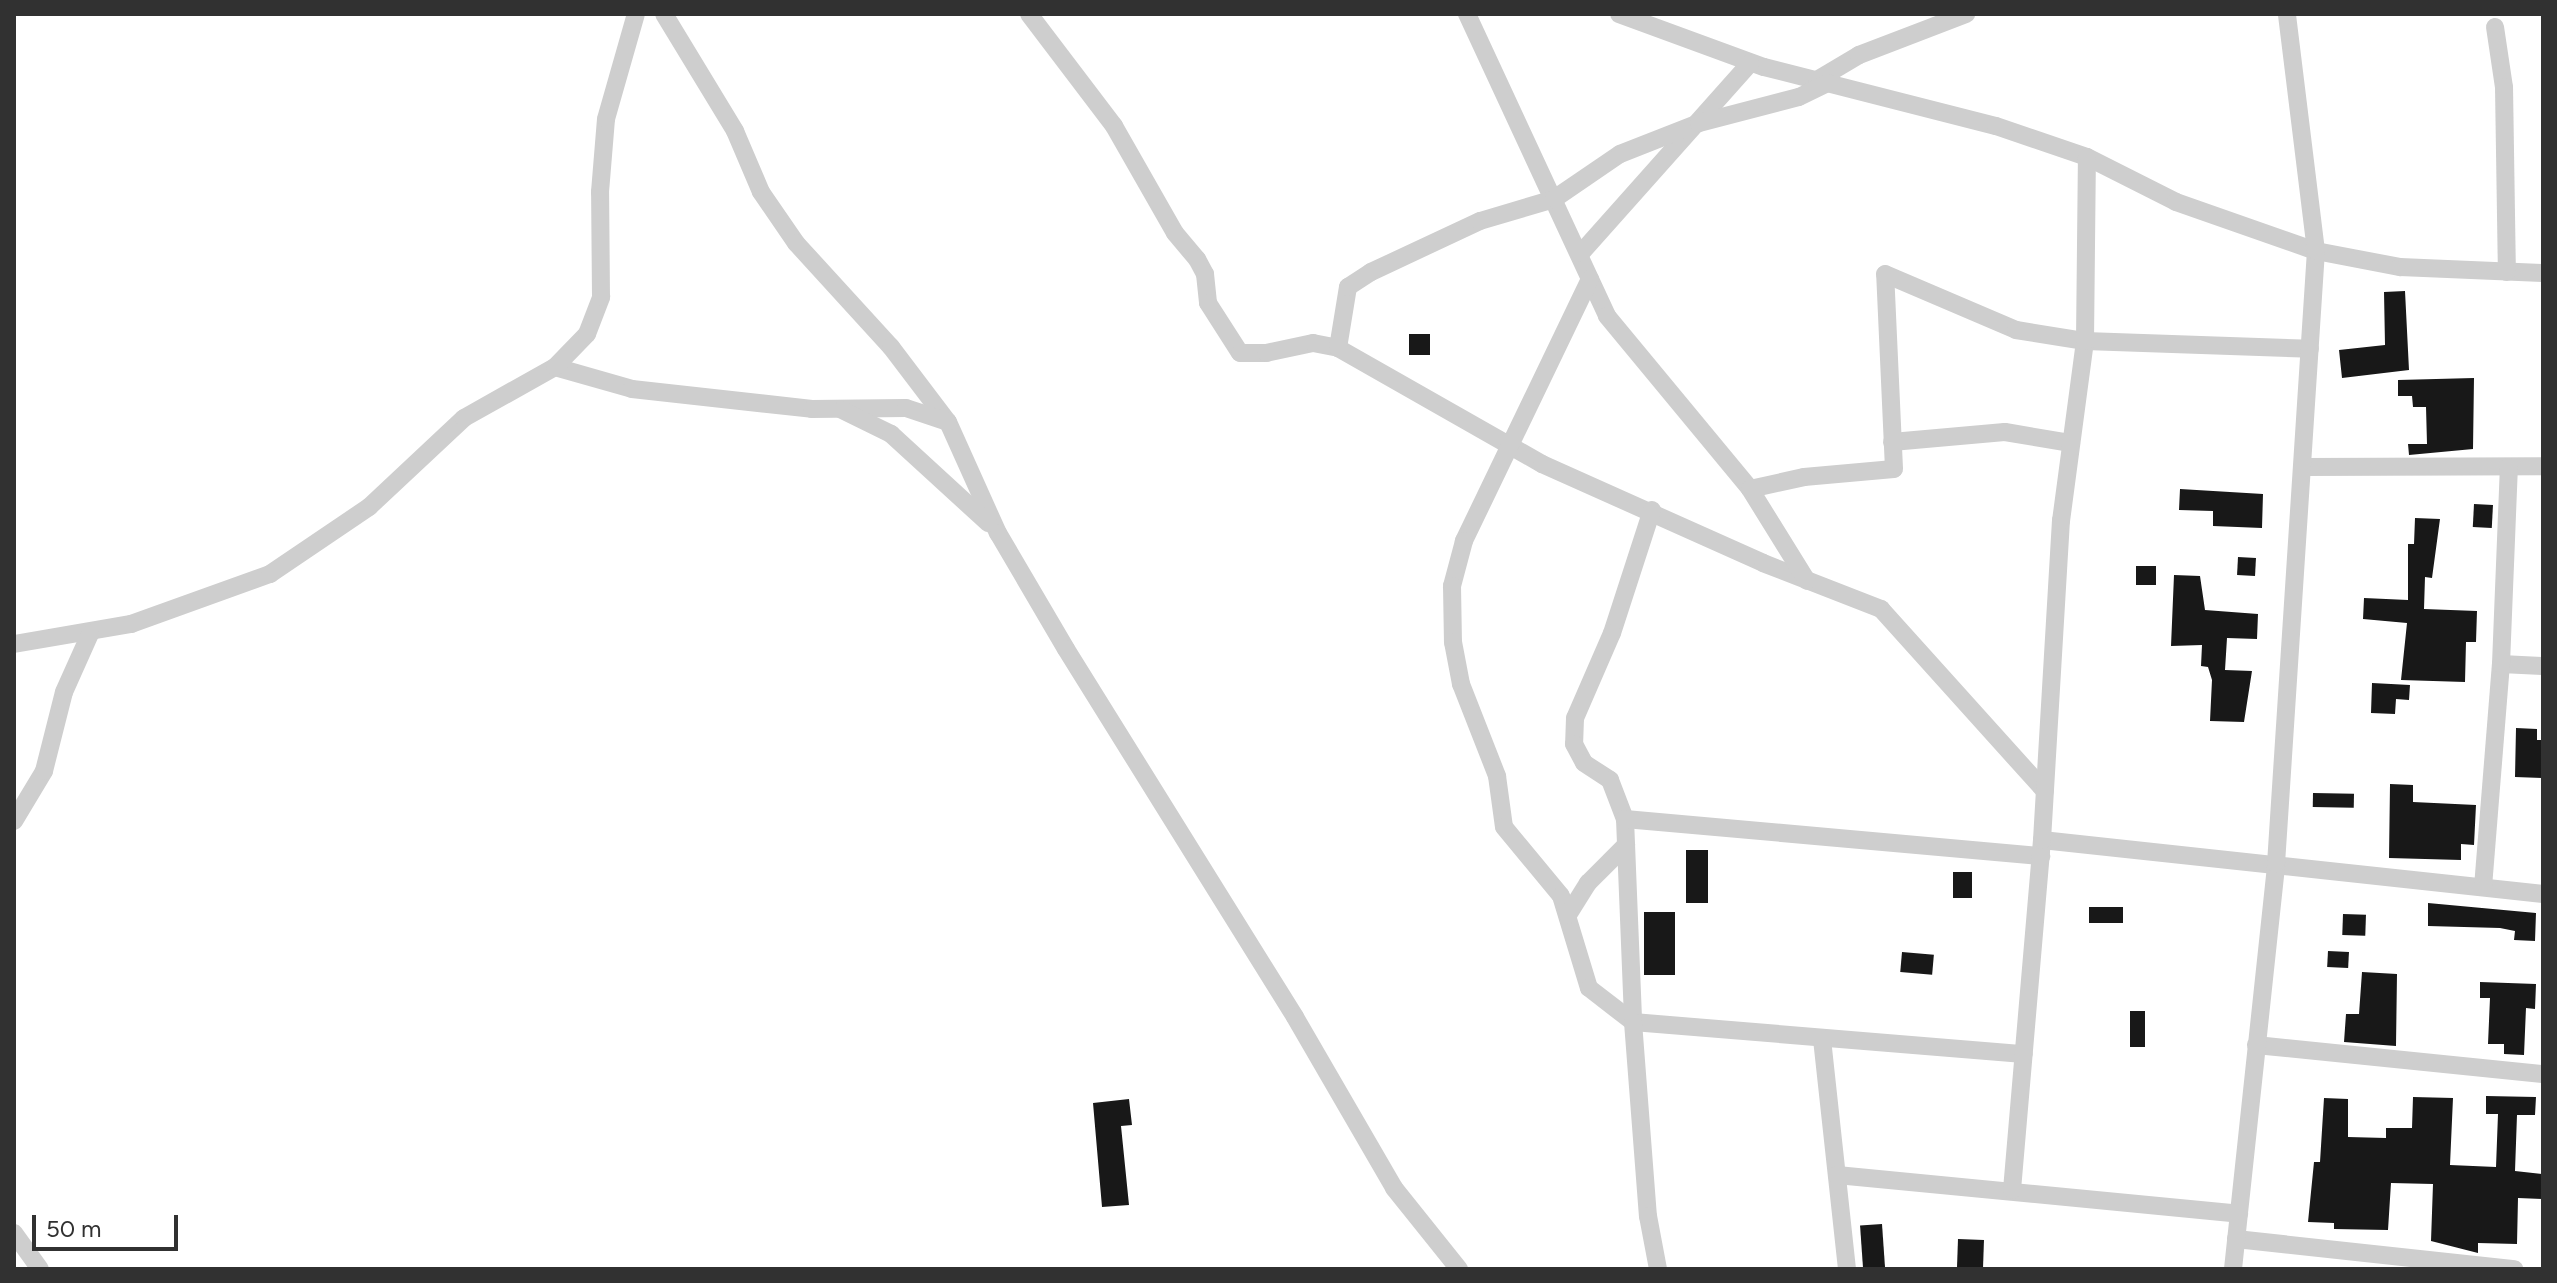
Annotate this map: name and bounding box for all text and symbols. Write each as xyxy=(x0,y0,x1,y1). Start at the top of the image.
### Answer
scale bar xyxy=(36,1199,182,1249)
text: 50 m xyxy=(46,1214,102,1243)

